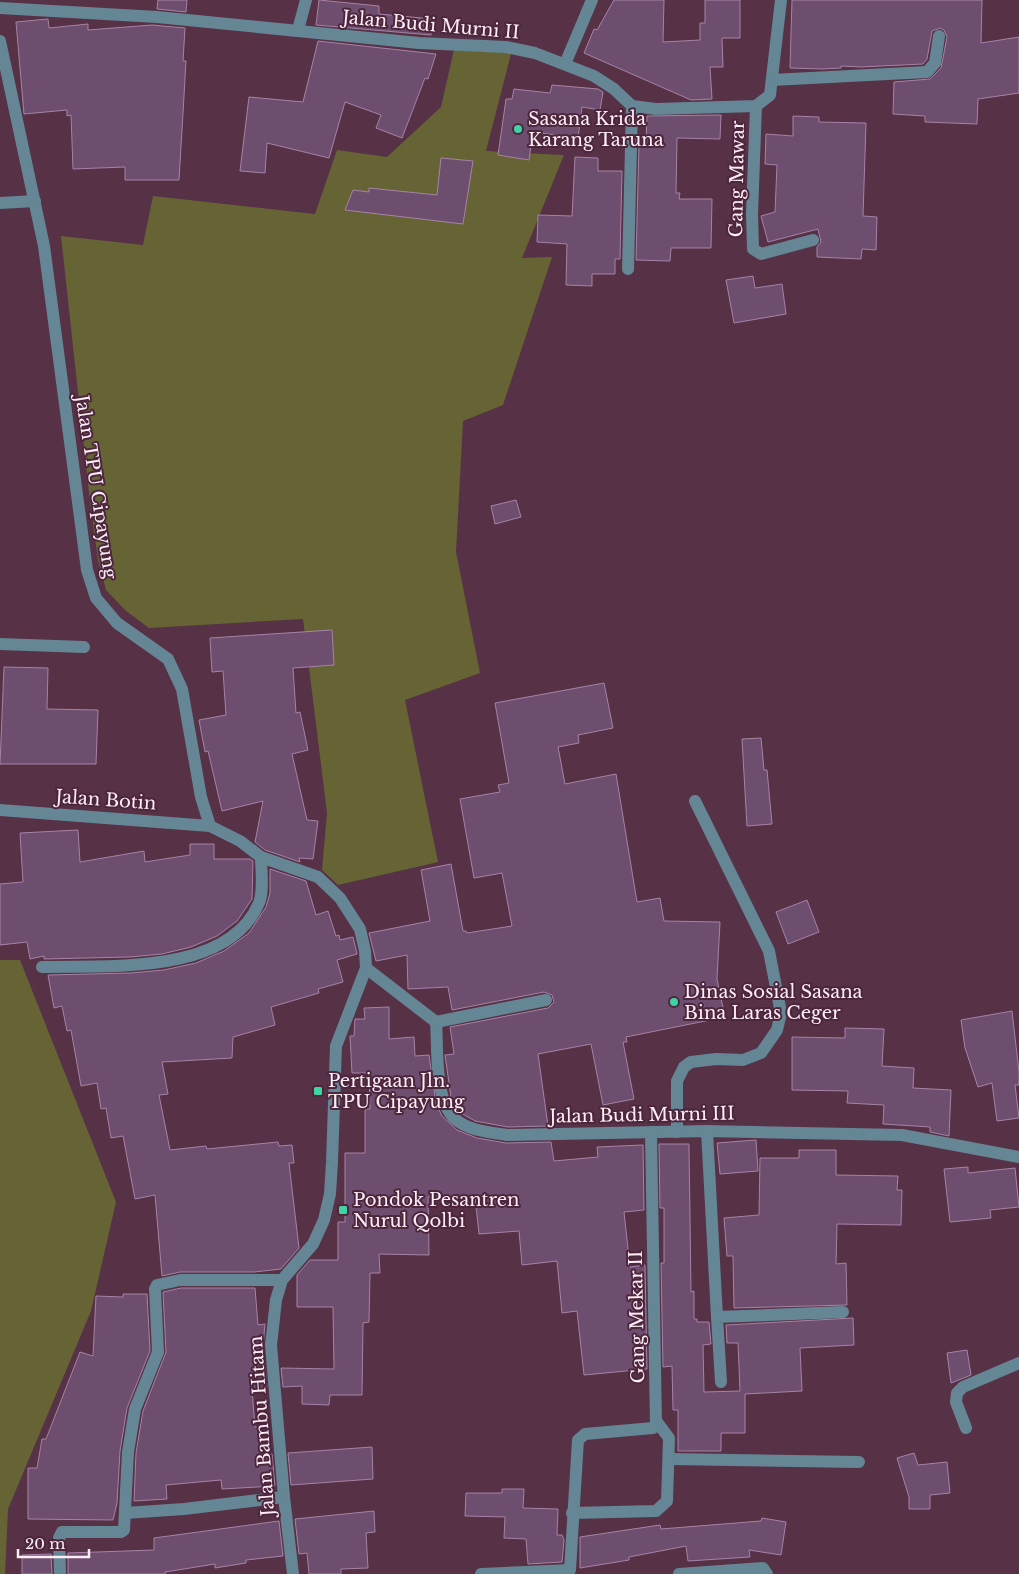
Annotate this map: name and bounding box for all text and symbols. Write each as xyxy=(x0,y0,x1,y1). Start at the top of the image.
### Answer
street label: Jalan Budi Murni II xyxy=(340,6,520,44)
place label: Sasana Krida Karang Taruna xyxy=(528,108,664,151)
street label: Gang Mawar xyxy=(725,120,749,238)
marker: Sasana Krida Karang Taruna xyxy=(512,123,524,135)
street label: Jalan TPU Cipayung xyxy=(70,391,121,581)
street label: Jalan Botin xyxy=(53,785,157,814)
place label: Dinas Sosial Sasana Bina Laras Ceger xyxy=(684,981,863,1024)
marker: Dinas Sosial Sasana Bina Laras Ceger xyxy=(668,996,680,1008)
place label: Pertigaan Jln. TPU Cipayung xyxy=(328,1070,465,1113)
marker: Pertigaan Jln. TPU Cipayung xyxy=(312,1085,324,1097)
street label: Jalan Budi Murni III xyxy=(547,1102,735,1128)
place label: Pondok Pesantren Nurul Qolbi xyxy=(353,1189,520,1232)
marker: Pondok Pesantren Nurul Qolbi xyxy=(337,1204,349,1216)
street label: Gang Mekar II xyxy=(625,1251,649,1383)
street label: Jalan Bambu Hitam xyxy=(245,1335,279,1519)
scale bar xyxy=(18,1526,89,1558)
text: 20 m xyxy=(25,1534,65,1553)

